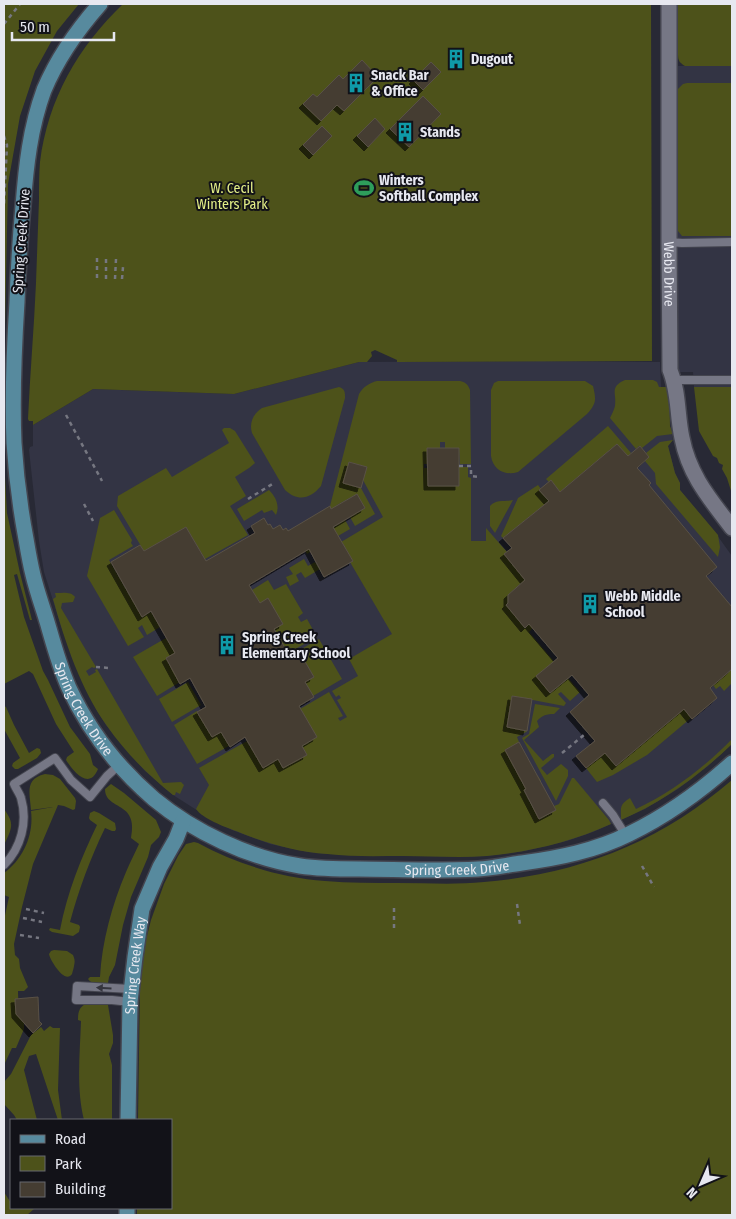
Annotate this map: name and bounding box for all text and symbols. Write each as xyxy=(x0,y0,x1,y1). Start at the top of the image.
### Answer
scale bar xyxy=(12,10,115,42)
text: 50 m xyxy=(20,18,50,36)
building icon: Dugout xyxy=(445,48,467,70)
place label: Dugout xyxy=(471,51,514,68)
place label: Snack Bar & Office xyxy=(371,67,429,100)
building icon: Snack Bar & Office xyxy=(345,72,367,94)
building icon: Stands xyxy=(394,121,416,143)
place label: Stands xyxy=(420,124,460,141)
place label: Winters Softball Complex xyxy=(379,172,479,205)
sports icon: Winters Softball Complex xyxy=(353,177,375,199)
park label: W. Cecil Winters Park xyxy=(196,180,268,213)
street label: Spring Creek Drive xyxy=(9,188,34,294)
street label: Webb Drive xyxy=(660,241,678,307)
place label: Webb Middle School xyxy=(605,588,681,621)
building icon: Webb Middle School xyxy=(579,593,601,615)
place label: Spring Creek Elementary School xyxy=(242,629,351,662)
building icon: Spring Creek Elementary School xyxy=(216,634,238,656)
street label: Spring Creek Drive xyxy=(51,660,116,759)
street label: Spring Creek Drive xyxy=(404,857,511,879)
street label: Spring Creek Way xyxy=(122,915,150,1014)
one-way arrow xyxy=(96,983,112,991)
legend xyxy=(10,1119,172,1209)
text: Road xyxy=(55,1130,86,1148)
text: Park xyxy=(55,1155,82,1173)
north arrow xyxy=(676,1159,726,1209)
text: Building xyxy=(55,1180,106,1198)
text: N xyxy=(683,1184,701,1202)

